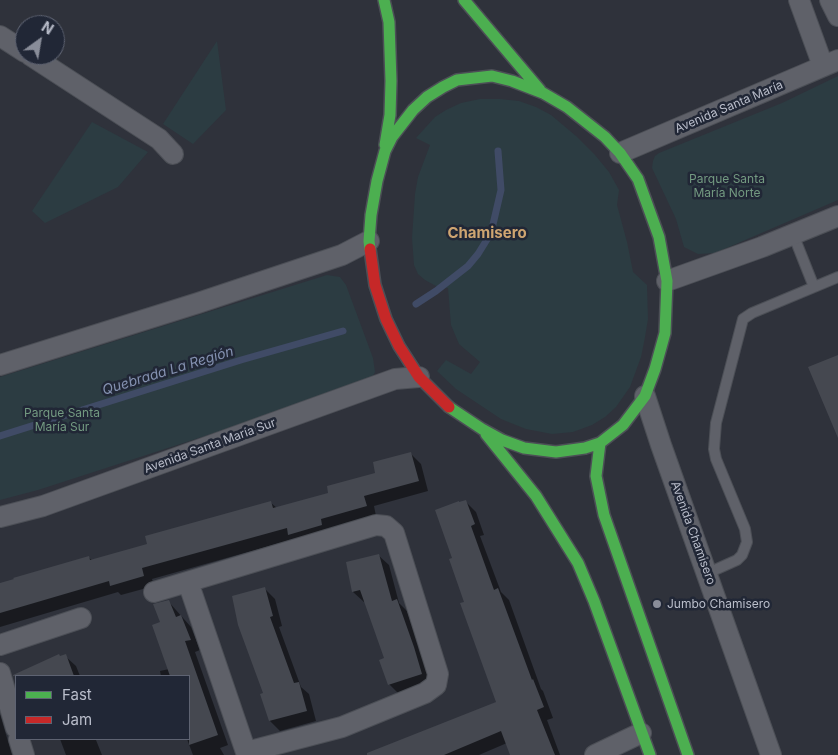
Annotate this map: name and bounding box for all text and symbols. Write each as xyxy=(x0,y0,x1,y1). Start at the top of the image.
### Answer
north arrow xyxy=(15,15,65,65)
text: N xyxy=(39,18,57,38)
street label: Avenida Santa María xyxy=(673,78,785,136)
park label: Parque Santa María Norte xyxy=(689,172,765,200)
district label: Chamisero xyxy=(447,224,527,242)
water label: Quebrada La Región xyxy=(100,343,236,399)
park label: Parque Santa María Sur xyxy=(24,406,100,434)
street label: Avenida Santa María Sur xyxy=(142,416,278,476)
street label: Avenida Chamisero xyxy=(668,479,718,587)
place label: Jumbo Chamisero xyxy=(667,597,770,611)
marker: Jumbo Chamisero xyxy=(651,598,663,610)
legend xyxy=(15,675,190,740)
text: Fast xyxy=(62,685,92,704)
text: Jam xyxy=(62,710,92,729)

